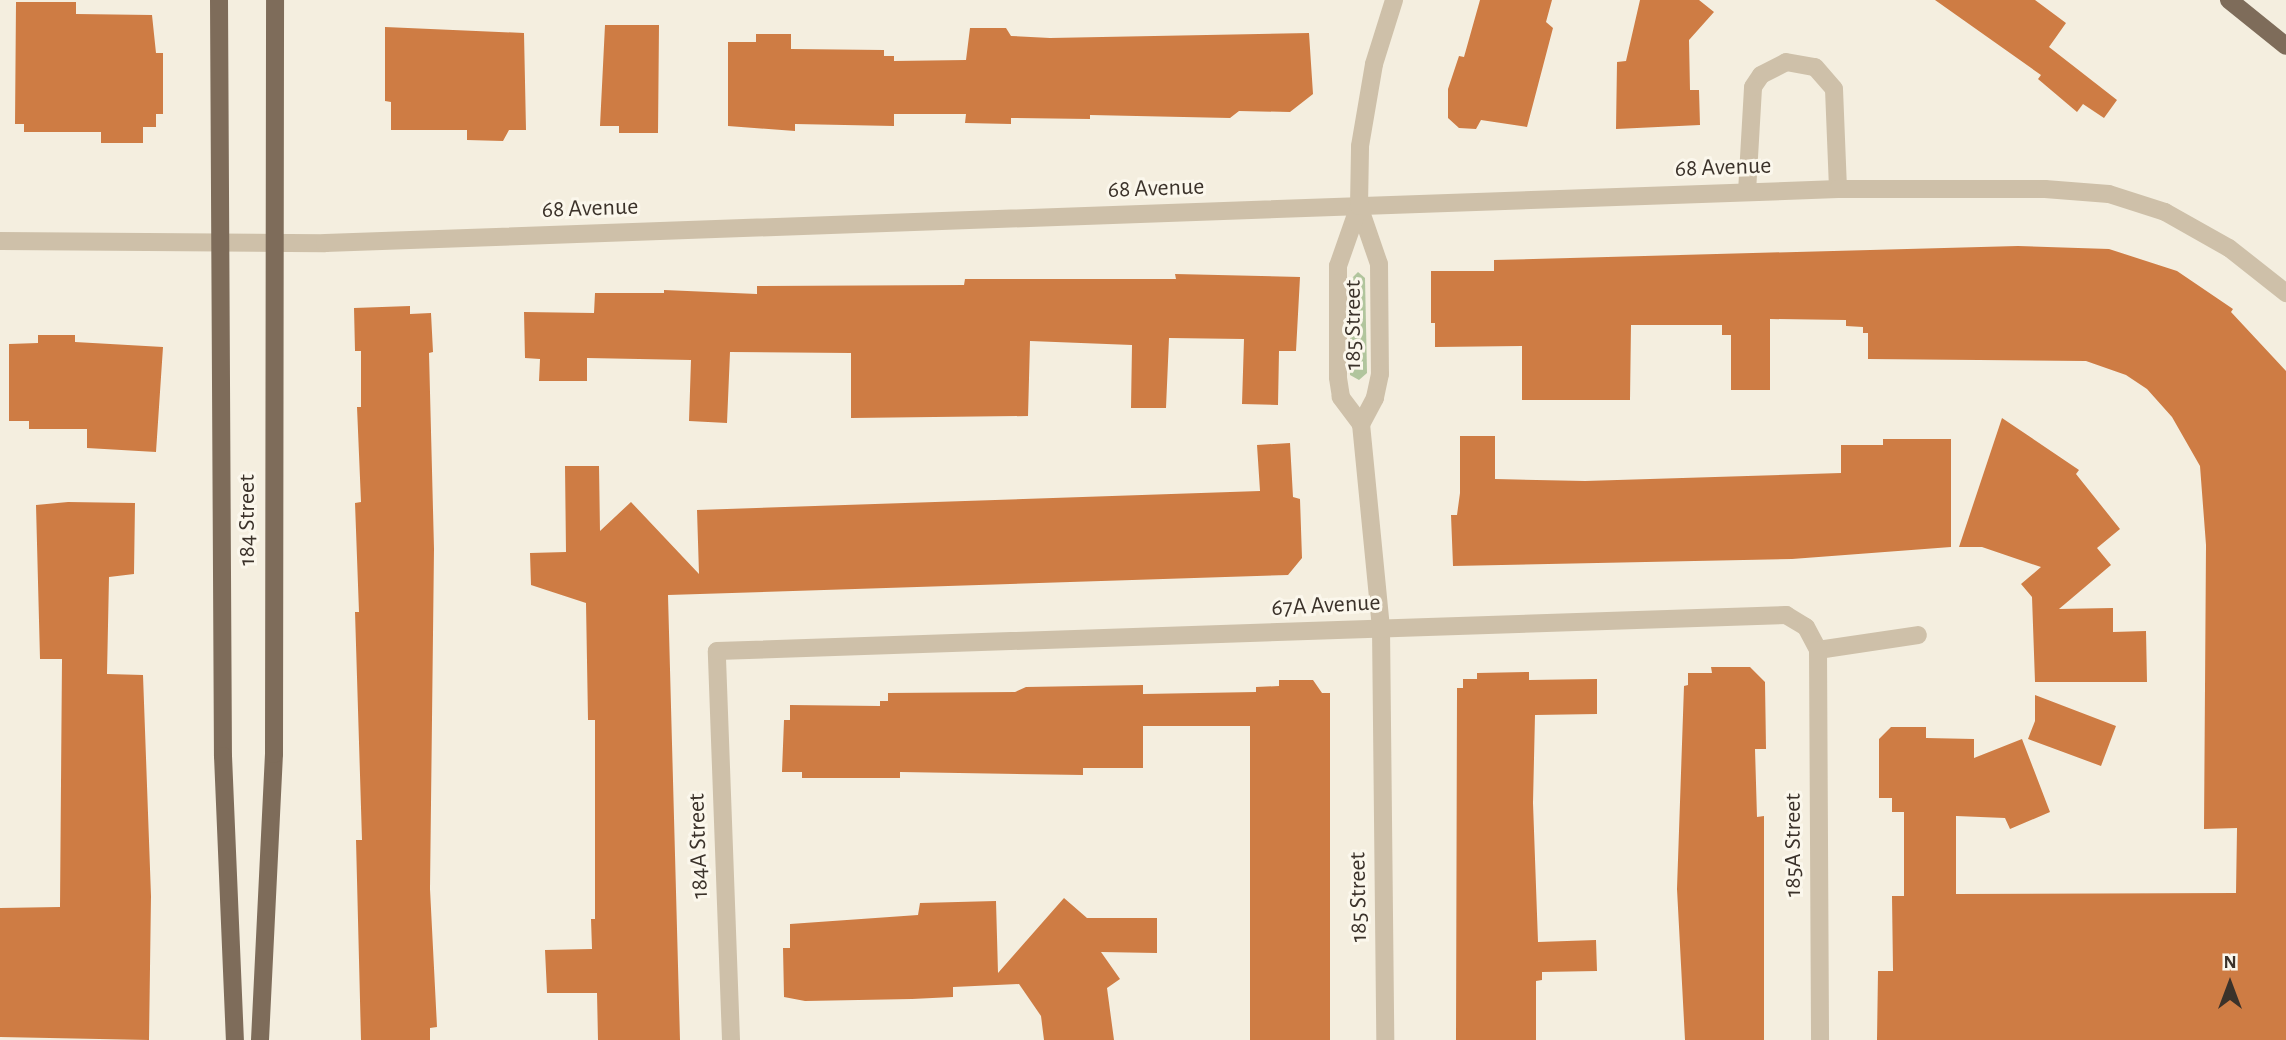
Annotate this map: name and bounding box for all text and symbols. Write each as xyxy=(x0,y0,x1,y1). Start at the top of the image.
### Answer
street label: 68 Avenue xyxy=(1674,152,1772,184)
street label: 68 Avenue xyxy=(1107,173,1205,205)
street label: 68 Avenue xyxy=(541,193,639,225)
street label: 185 Street xyxy=(1340,280,1368,370)
street label: 184 Street xyxy=(234,474,262,566)
street label: 67A Avenue xyxy=(1271,589,1381,623)
street label: 184A Street xyxy=(683,793,715,899)
street label: 185A Street xyxy=(1780,793,1808,897)
street label: 185 Street xyxy=(1344,852,1374,942)
north arrow xyxy=(2195,949,2265,1019)
text: N xyxy=(2223,953,2237,972)

